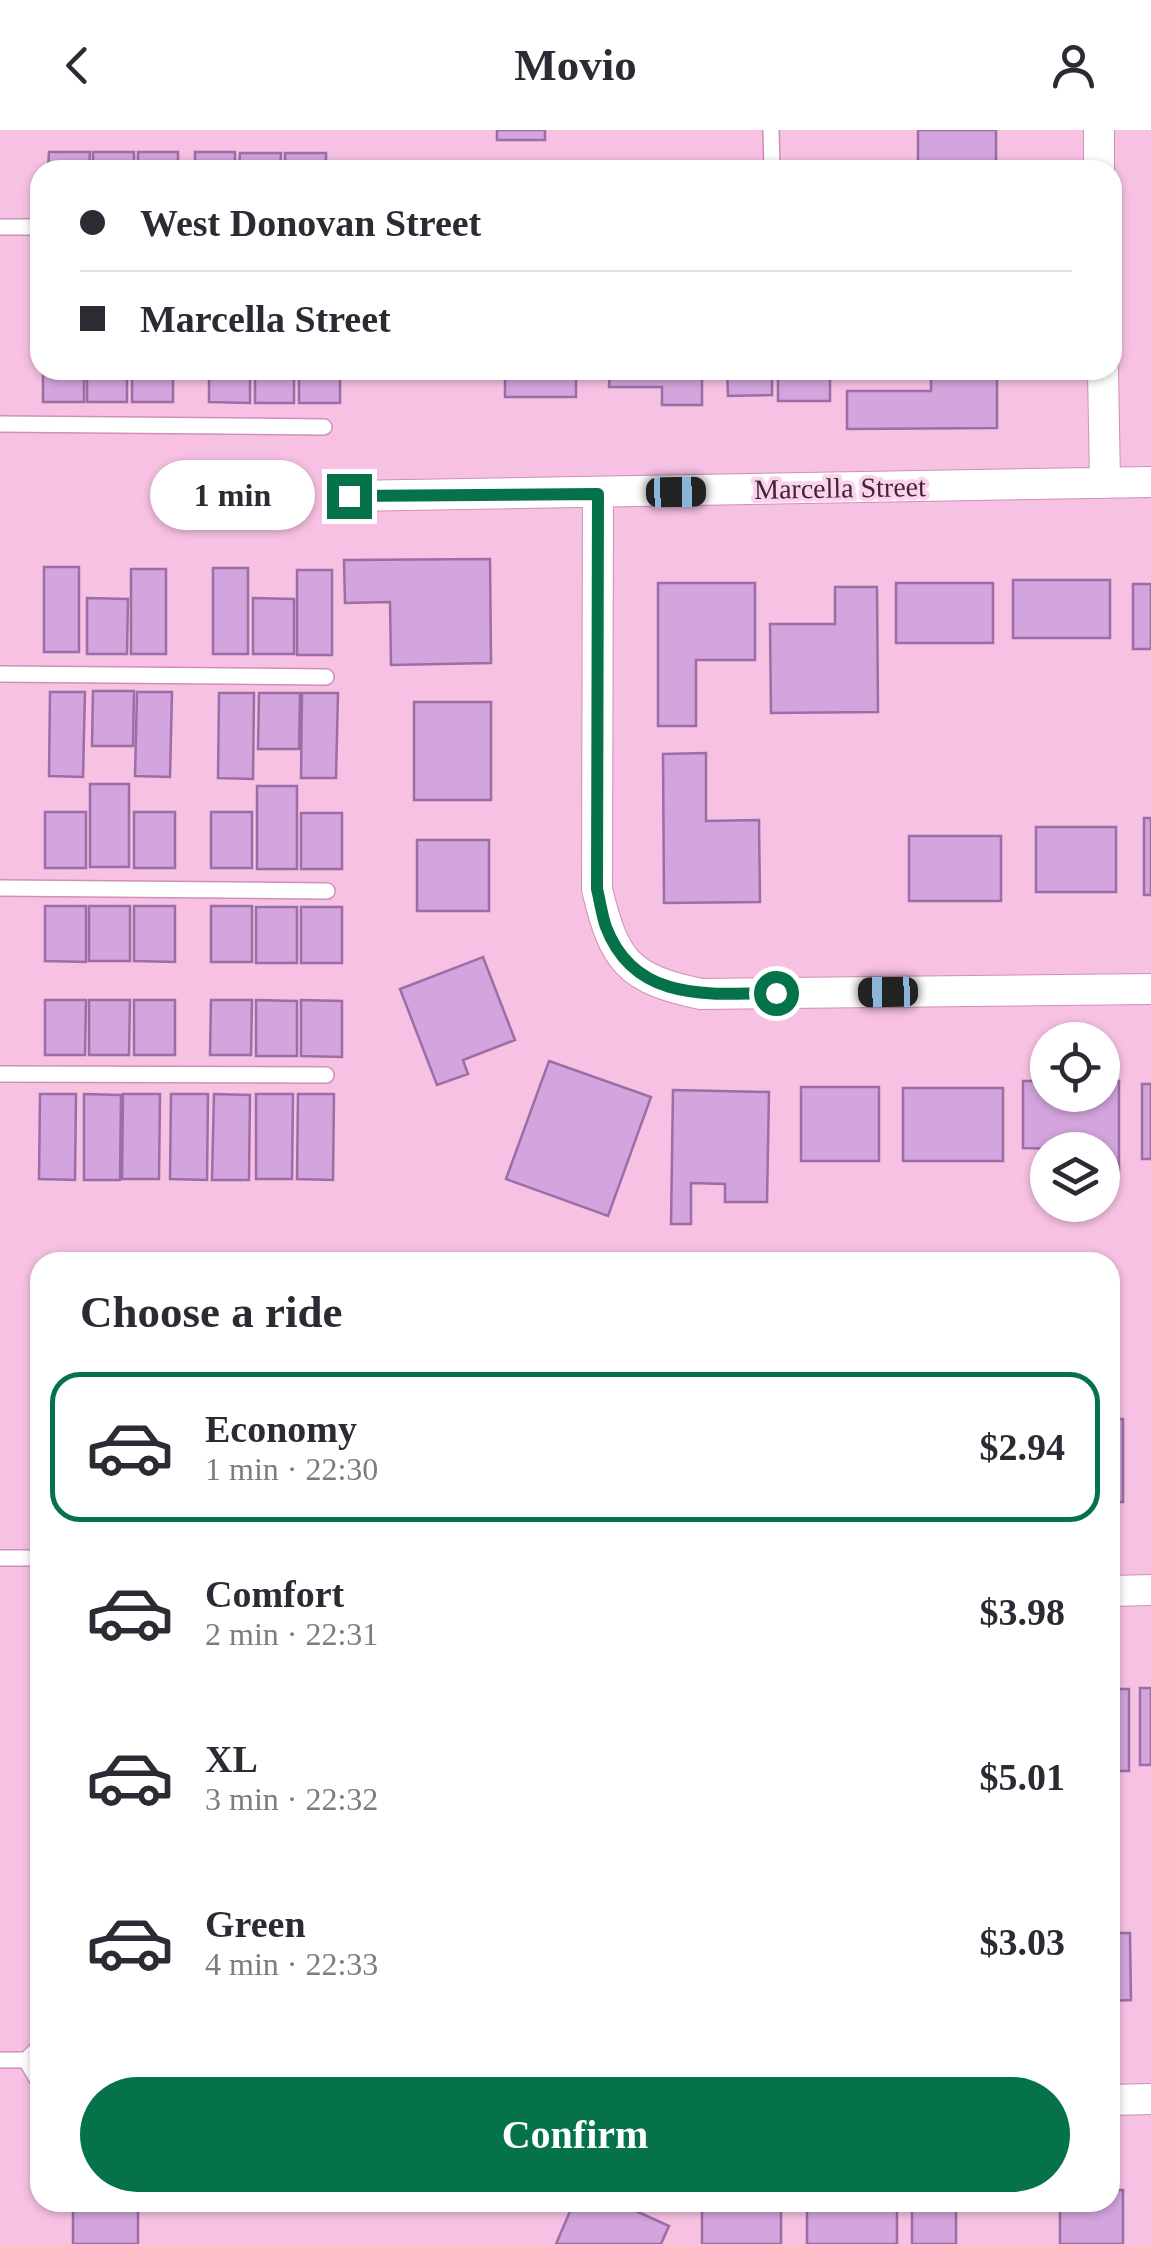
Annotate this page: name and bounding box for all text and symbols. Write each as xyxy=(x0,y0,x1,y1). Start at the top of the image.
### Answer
icon: back xyxy=(50,38,105,93)
icon: person xyxy=(1046,38,1101,93)
text: Movio xyxy=(514,40,637,90)
text: West Donovan Street xyxy=(140,202,481,244)
text: Marcella Street xyxy=(140,298,391,340)
callout: 1 min xyxy=(149,461,314,531)
street label: Marcella Street xyxy=(754,471,926,505)
route end xyxy=(327,474,372,519)
car xyxy=(646,476,706,508)
text: 1 min xyxy=(194,477,271,513)
route start xyxy=(754,971,799,1016)
car xyxy=(858,976,918,1008)
map controls xyxy=(1030,1022,1120,1222)
button: locate xyxy=(1030,1022,1120,1112)
button: layers xyxy=(1030,1132,1120,1222)
text: Choose a ride xyxy=(80,1287,343,1337)
icon: car xyxy=(85,1402,175,1492)
text: Economy xyxy=(205,1408,357,1450)
text: $2.94 xyxy=(980,1426,1065,1468)
text: 1 min · 22:30 xyxy=(205,1451,378,1487)
icon: car xyxy=(85,1567,175,1657)
text: Comfort xyxy=(205,1573,344,1615)
text: $3.98 xyxy=(980,1591,1065,1633)
text: 2 min · 22:31 xyxy=(205,1616,378,1652)
icon: car xyxy=(85,1732,175,1822)
text: XL xyxy=(205,1738,258,1780)
text: $5.01 xyxy=(980,1756,1065,1798)
text: 3 min · 22:32 xyxy=(205,1781,378,1817)
icon: car xyxy=(85,1897,175,1987)
text: Green xyxy=(205,1903,306,1945)
text: $3.03 xyxy=(980,1921,1065,1963)
text: 4 min · 22:33 xyxy=(205,1946,378,1982)
button: Confirm xyxy=(80,2077,1070,2192)

